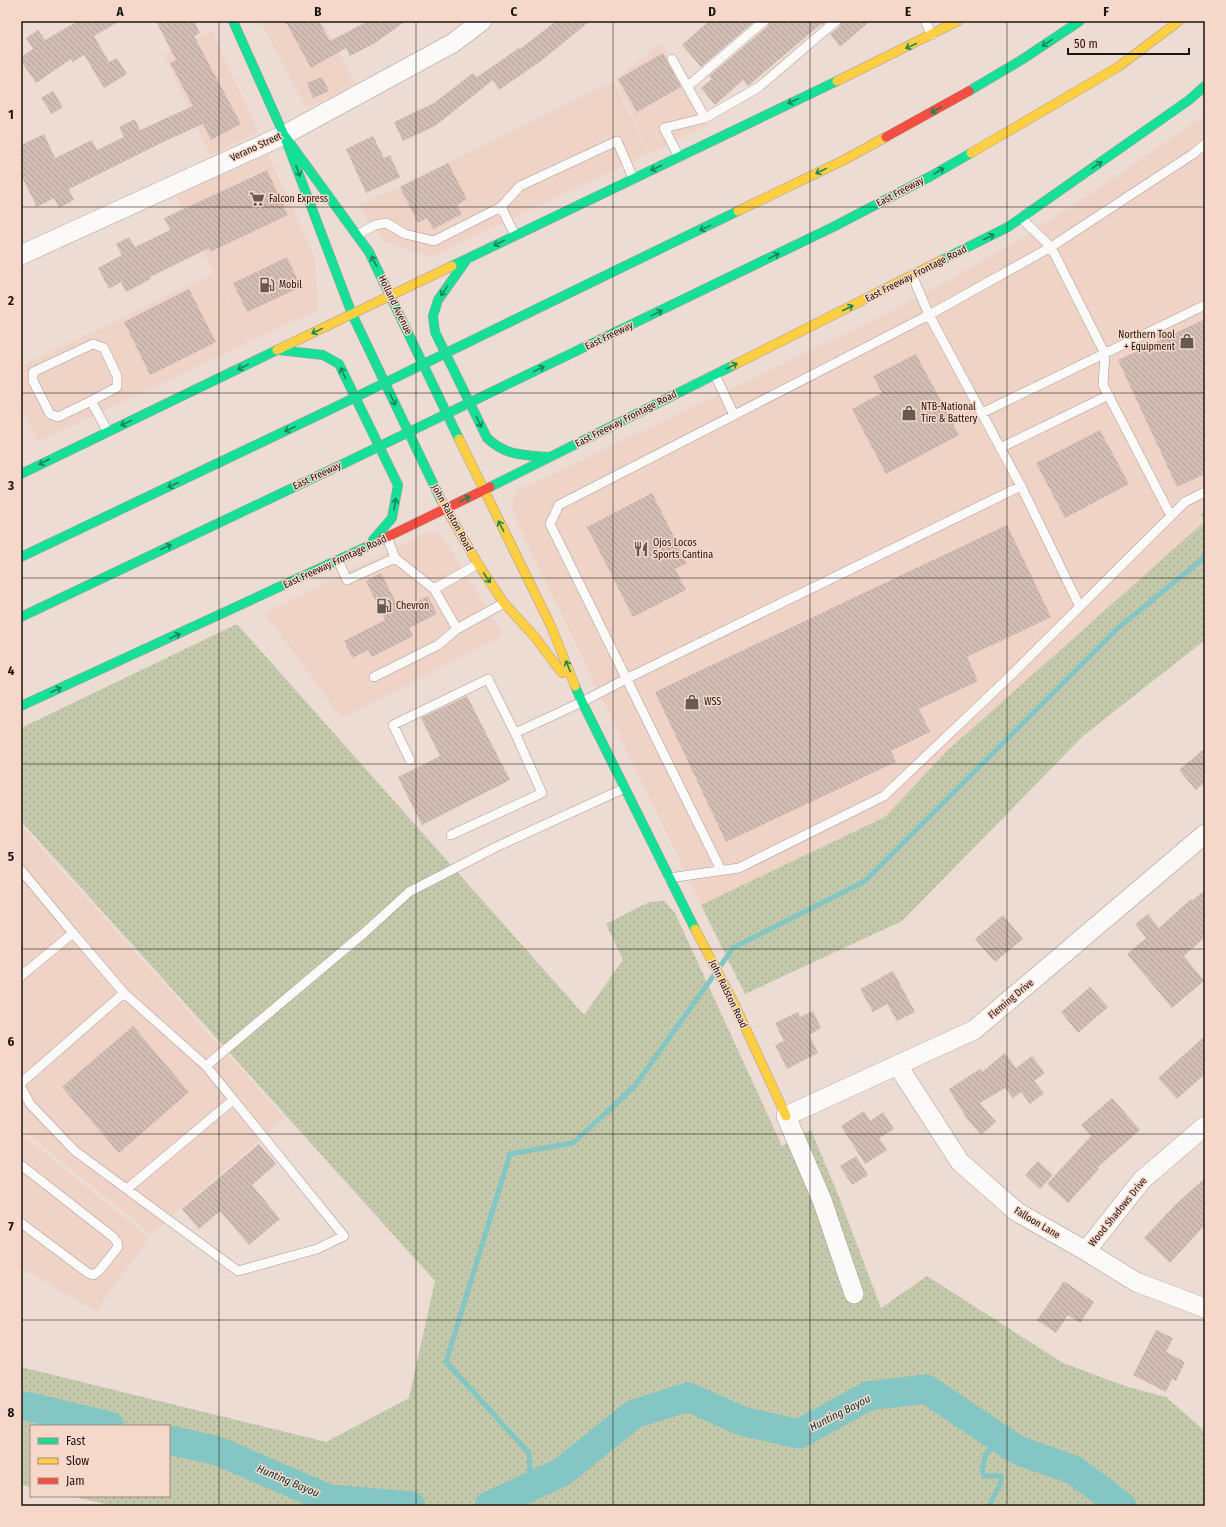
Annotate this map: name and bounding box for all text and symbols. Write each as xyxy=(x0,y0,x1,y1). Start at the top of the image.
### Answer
text: A xyxy=(115,4,124,19)
text: B xyxy=(314,4,322,19)
text: C xyxy=(511,4,518,19)
text: D xyxy=(708,4,716,19)
text: E xyxy=(905,4,911,19)
text: F xyxy=(1103,4,1109,19)
scale bar xyxy=(1068,30,1189,56)
text: 50 m xyxy=(1074,37,1098,51)
one-way arrow xyxy=(1042,39,1053,47)
one-way arrow xyxy=(905,43,917,50)
one-way arrow xyxy=(788,98,800,105)
text: 1 xyxy=(8,107,14,122)
one-way arrow xyxy=(930,107,942,114)
street label: Verano Street xyxy=(228,130,284,164)
one-way arrow xyxy=(1091,161,1102,169)
one-way arrow xyxy=(294,165,302,177)
one-way arrow xyxy=(650,165,662,172)
one-way arrow xyxy=(933,167,945,175)
one-way arrow xyxy=(816,168,828,175)
street label: East Freeway xyxy=(874,174,926,210)
supermarket icon: Falcon Express xyxy=(248,190,266,208)
place label: Falcon Express xyxy=(269,193,328,205)
one-way arrow xyxy=(699,225,711,232)
one-way arrow xyxy=(983,233,995,240)
one-way arrow xyxy=(493,240,505,248)
street label: East Freeway Frontage Road xyxy=(863,243,969,305)
one-way arrow xyxy=(767,252,779,259)
one-way arrow xyxy=(369,255,377,267)
street label: Holland Avenue xyxy=(375,273,415,337)
fuel station icon: Mobil xyxy=(258,276,276,294)
place label: Mobil xyxy=(279,279,302,291)
one-way arrow xyxy=(440,285,448,296)
text: 2 xyxy=(7,293,14,308)
one-way arrow xyxy=(842,304,854,311)
one-way arrow xyxy=(650,309,662,316)
street label: East Freeway xyxy=(583,319,635,353)
one-way arrow xyxy=(311,328,323,335)
place label: Northern Tool + Equipment xyxy=(1118,329,1176,353)
shop icon: Northern Tool + Equipment xyxy=(1178,332,1196,350)
one-way arrow xyxy=(726,362,738,369)
one-way arrow xyxy=(237,364,249,371)
one-way arrow xyxy=(533,365,545,372)
one-way arrow xyxy=(339,367,346,379)
street label: East Freeway Frontage Road xyxy=(573,388,679,450)
one-way arrow xyxy=(390,394,397,406)
place label: NTB-National Tire & Battery xyxy=(921,401,978,425)
shop icon: NTB-National Tire & Battery xyxy=(900,404,918,422)
one-way arrow xyxy=(476,416,483,428)
one-way arrow xyxy=(120,420,132,427)
one-way arrow xyxy=(284,426,296,433)
one-way arrow xyxy=(38,459,50,467)
street label: East Freeway xyxy=(291,459,344,492)
text: 3 xyxy=(7,478,14,493)
one-way arrow xyxy=(167,482,179,489)
street label: John Ralston Road xyxy=(429,482,475,554)
one-way arrow xyxy=(458,495,470,502)
one-way arrow xyxy=(391,498,399,511)
one-way arrow xyxy=(497,520,505,532)
street label: East Freeway Frontage Road xyxy=(281,533,389,591)
place label: Ojos Locos Sports Cantina xyxy=(653,537,713,561)
restaurant icon: Ojos Locos Sports Cantina xyxy=(632,540,650,558)
one-way arrow xyxy=(159,543,171,550)
one-way arrow xyxy=(483,572,491,583)
fuel station icon: Chevron xyxy=(375,597,393,615)
place label: Chevron xyxy=(396,600,429,612)
one-way arrow xyxy=(168,632,180,639)
one-way arrow xyxy=(563,660,571,672)
text: 4 xyxy=(8,663,15,678)
one-way arrow xyxy=(50,686,62,693)
shop icon: WSS xyxy=(683,693,701,711)
place label: WSS xyxy=(704,696,721,708)
text: 5 xyxy=(8,849,14,864)
street label: John Ralston Road xyxy=(706,958,750,1030)
street label: Fleming Drive xyxy=(986,977,1036,1021)
text: 6 xyxy=(8,1034,15,1049)
street label: Wood Shadows Drive xyxy=(1086,1175,1150,1249)
street label: Falloon Lane xyxy=(1012,1205,1062,1241)
text: 7 xyxy=(8,1219,14,1234)
water label: Hunting Bayou xyxy=(807,1392,873,1434)
text: 8 xyxy=(8,1405,15,1420)
legend xyxy=(30,1425,170,1497)
text: Fast xyxy=(66,1434,85,1448)
text: Slow xyxy=(66,1454,89,1468)
water label: Hunting Bayou xyxy=(255,1462,321,1500)
text: Jam xyxy=(66,1474,84,1488)

